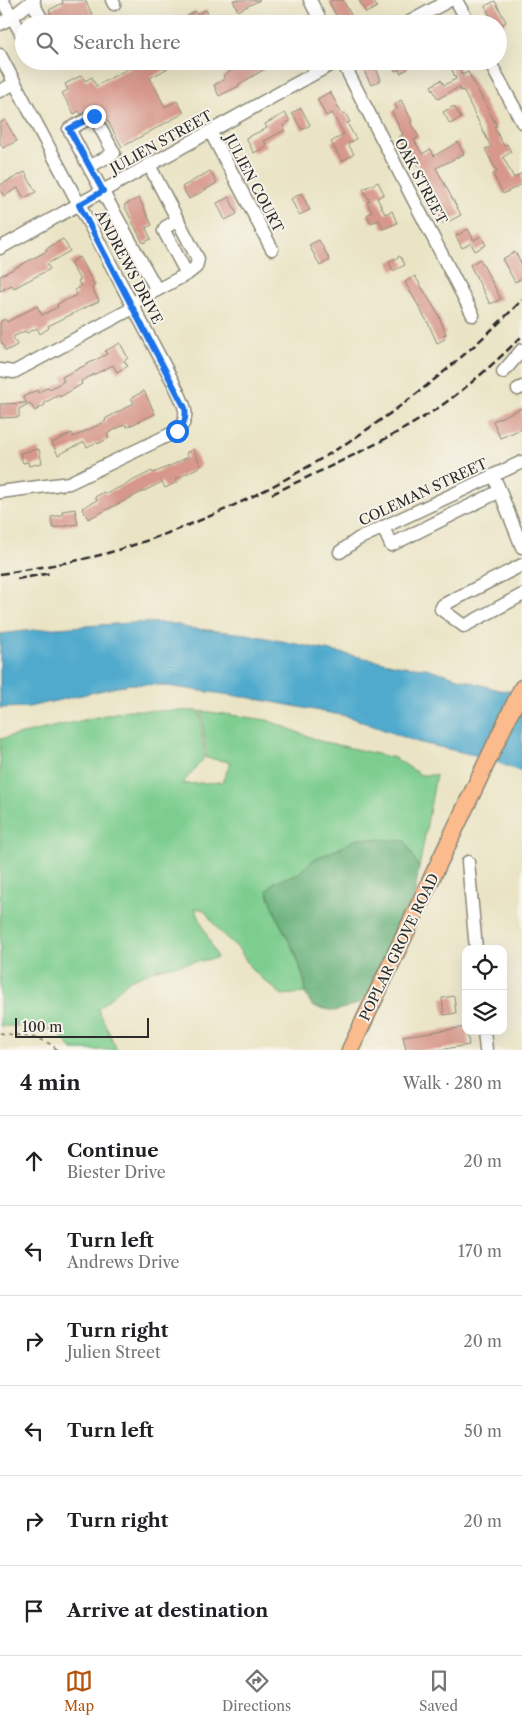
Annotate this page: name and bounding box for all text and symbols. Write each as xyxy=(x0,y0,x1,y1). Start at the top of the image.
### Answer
search box xyxy=(15,15,507,70)
icon: search xyxy=(33,29,61,57)
text: Search here xyxy=(73,31,181,54)
route end xyxy=(83,105,106,128)
street label: JULIEN STREET xyxy=(105,106,216,179)
street label: JULIEN COURT xyxy=(220,129,288,236)
street label: OAK STREET xyxy=(391,135,451,227)
street label: ANDREWS DRIVE xyxy=(91,206,167,327)
route start xyxy=(166,420,189,443)
street label: COLEMAN STREET xyxy=(356,454,491,530)
street label: POPLAR GROVE ROAD xyxy=(355,870,443,1024)
map controls xyxy=(462,945,507,1035)
button: locate xyxy=(462,945,507,990)
button: layers xyxy=(462,990,507,1035)
scale bar xyxy=(15,1015,149,1038)
text: 100 m xyxy=(22,1018,62,1036)
text: 4 min xyxy=(20,1070,81,1095)
text: Walk · 280 m xyxy=(403,1073,502,1093)
text: Continue xyxy=(67,1139,159,1162)
icon: ahead xyxy=(20,1147,48,1175)
text: 20 m xyxy=(463,1151,502,1171)
text: Biester Drive xyxy=(67,1162,166,1182)
text: Turn left xyxy=(67,1229,154,1252)
icon: left xyxy=(20,1237,48,1265)
text: 170 m xyxy=(458,1241,502,1261)
text: Andrews Drive xyxy=(67,1252,180,1272)
text: Turn right xyxy=(67,1319,168,1342)
icon: right xyxy=(20,1327,48,1355)
text: 20 m xyxy=(463,1331,502,1351)
text: Julien Street xyxy=(67,1342,161,1362)
icon: left xyxy=(20,1417,48,1445)
text: Turn left xyxy=(67,1419,154,1442)
text: 50 m xyxy=(464,1421,502,1441)
icon: right xyxy=(20,1507,48,1535)
text: Turn right xyxy=(67,1509,168,1532)
text: 20 m xyxy=(463,1511,502,1531)
icon: arrive xyxy=(20,1597,48,1625)
text: Arrive at destination xyxy=(67,1599,268,1622)
tab: Map xyxy=(64,1667,94,1715)
tab: Directions xyxy=(222,1667,291,1715)
tab: Saved xyxy=(419,1667,458,1715)

